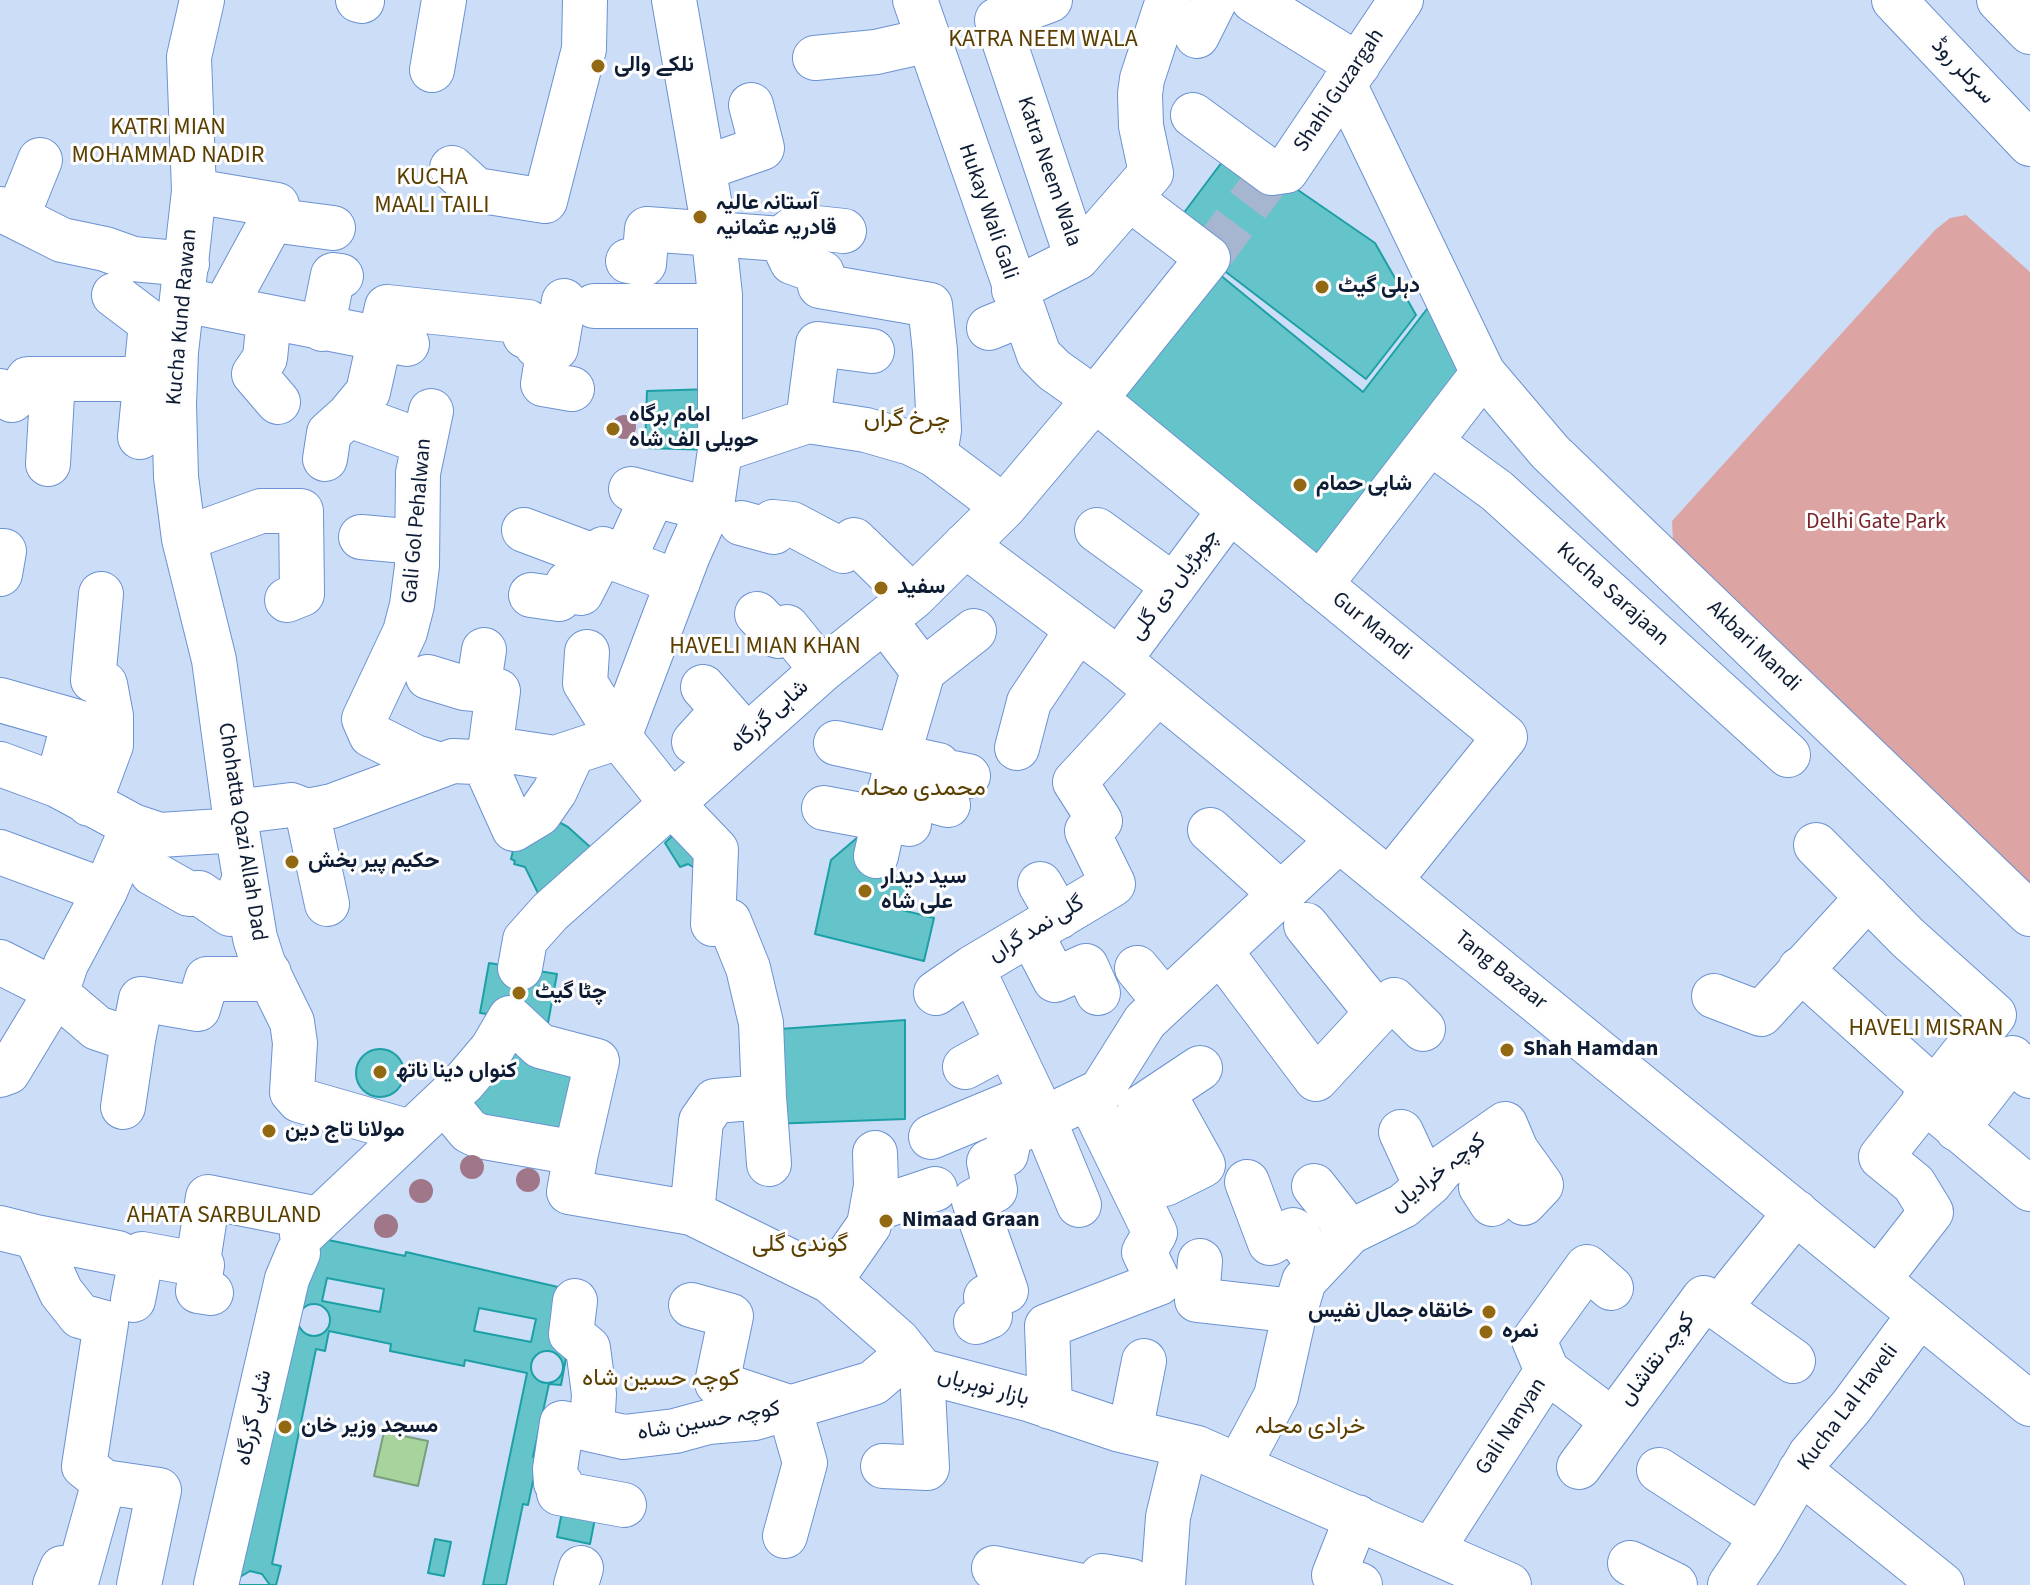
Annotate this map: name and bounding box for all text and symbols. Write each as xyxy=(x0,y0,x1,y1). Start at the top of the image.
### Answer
street label: Shahi Guzargah xyxy=(1289,24,1391,158)
district label: KATRA NEEM WALA xyxy=(933,27,1153,55)
street label: سرکلر روڈ xyxy=(1925,33,1999,111)
place label: نلکے والی xyxy=(614,53,694,79)
marker: نلکے والی xyxy=(589,57,607,75)
street label: Katra Neem Wala xyxy=(1010,93,1086,251)
district label: KATRI MIAN MOHAMMAD NADIR xyxy=(58,115,278,171)
street label: Hukay Wali Gali xyxy=(951,141,1023,283)
district label: KUCHA MAALI TAILI xyxy=(363,165,501,221)
place label: آستانہ عالیہ قادریہ عثمانیہ xyxy=(716,191,837,242)
marker: آستانہ عالیہ قادریہ عثمانیہ xyxy=(691,208,709,226)
street label: Kucha Kund Rawan xyxy=(162,228,204,406)
place label: دہلی گیٹ xyxy=(1338,274,1420,300)
marker: دہلی گیٹ xyxy=(1313,278,1331,296)
place label: امام برگاہ حویلی الف شاہ xyxy=(629,403,759,454)
district label: چرخ گراں xyxy=(864,407,950,435)
marker: امام برگاہ حویلی الف شاہ xyxy=(604,420,622,438)
street label: Gali Gol Pehalwan xyxy=(398,437,438,605)
place label: شاہی حمام xyxy=(1316,472,1412,498)
marker: شاہی حمام xyxy=(1291,476,1309,494)
park label: Delhi Gate Park xyxy=(1806,510,1946,536)
street label: چوہڑیاں دی گلی xyxy=(1125,524,1225,646)
street label: Kucha Sarajaan xyxy=(1550,537,1674,653)
place label: سفید xyxy=(897,575,945,601)
marker: سفید xyxy=(872,579,890,597)
street label: Gur Mandi xyxy=(1326,587,1416,667)
street label: Akbari Mandi xyxy=(1701,596,1805,698)
district label: HAVELI MIAN KHAN xyxy=(653,634,877,662)
street label: شاہی گزرگاہ xyxy=(725,675,815,759)
street label: Chohatta Qazi Allah Dad xyxy=(211,721,271,943)
district label: محمدی محلہ xyxy=(860,776,986,804)
place label: حکیم پیر بخش xyxy=(308,849,440,875)
marker: حکیم پیر بخش xyxy=(283,853,301,871)
place label: سید دیدار علی شاہ xyxy=(881,865,966,916)
marker: سید دیدار علی شاہ xyxy=(856,882,874,900)
street label: گلی نمد گراں xyxy=(984,891,1090,969)
street label: Tang Bazaar xyxy=(1448,926,1552,1016)
place label: چٹا گیٹ xyxy=(535,980,607,1006)
marker: چٹا گیٹ xyxy=(510,984,528,1002)
district label: HAVELI MISRAN xyxy=(1836,1016,2016,1044)
place label: Shah Hamdan xyxy=(1523,1037,1658,1063)
marker: Shah Hamdan xyxy=(1498,1041,1516,1059)
place label: کنواں دینا ناتھ xyxy=(396,1059,517,1085)
marker: کنواں دینا ناتھ xyxy=(371,1063,389,1081)
place label: مولانا تاج دین xyxy=(285,1118,405,1144)
marker: مولانا تاج دین xyxy=(260,1122,278,1140)
street label: کوچہ خرادیاں xyxy=(1386,1129,1492,1219)
district label: AHATA SARBULAND xyxy=(112,1203,336,1231)
place label: Nimaad Graan xyxy=(902,1208,1040,1234)
marker: Nimaad Graan xyxy=(877,1212,895,1230)
district label: گوندی گلی xyxy=(752,1232,848,1260)
place label: خانقاہ جمال نفیس xyxy=(1308,1299,1473,1325)
marker: خانقاہ جمال نفیس xyxy=(1480,1303,1498,1321)
street label: کوچہ نقاشاں xyxy=(1614,1308,1702,1412)
place label: نمرہ xyxy=(1502,1319,1539,1345)
marker: نمرہ xyxy=(1477,1323,1495,1341)
street label: Kucha Lal Haveli xyxy=(1793,1340,1905,1476)
street label: بازار نوہریاں xyxy=(934,1363,1032,1413)
district label: کوچہ حسین شاہ xyxy=(582,1366,740,1394)
street label: شاہی گزرگاہ xyxy=(231,1368,279,1468)
street label: Gali Nanyan xyxy=(1471,1374,1553,1480)
street label: کوچہ حسین شاہ xyxy=(635,1396,783,1448)
place label: مسجد وزیر خان xyxy=(301,1414,438,1440)
district label: خرادی محلہ xyxy=(1255,1414,1365,1442)
marker: مسجد وزیر خان xyxy=(276,1418,294,1436)

